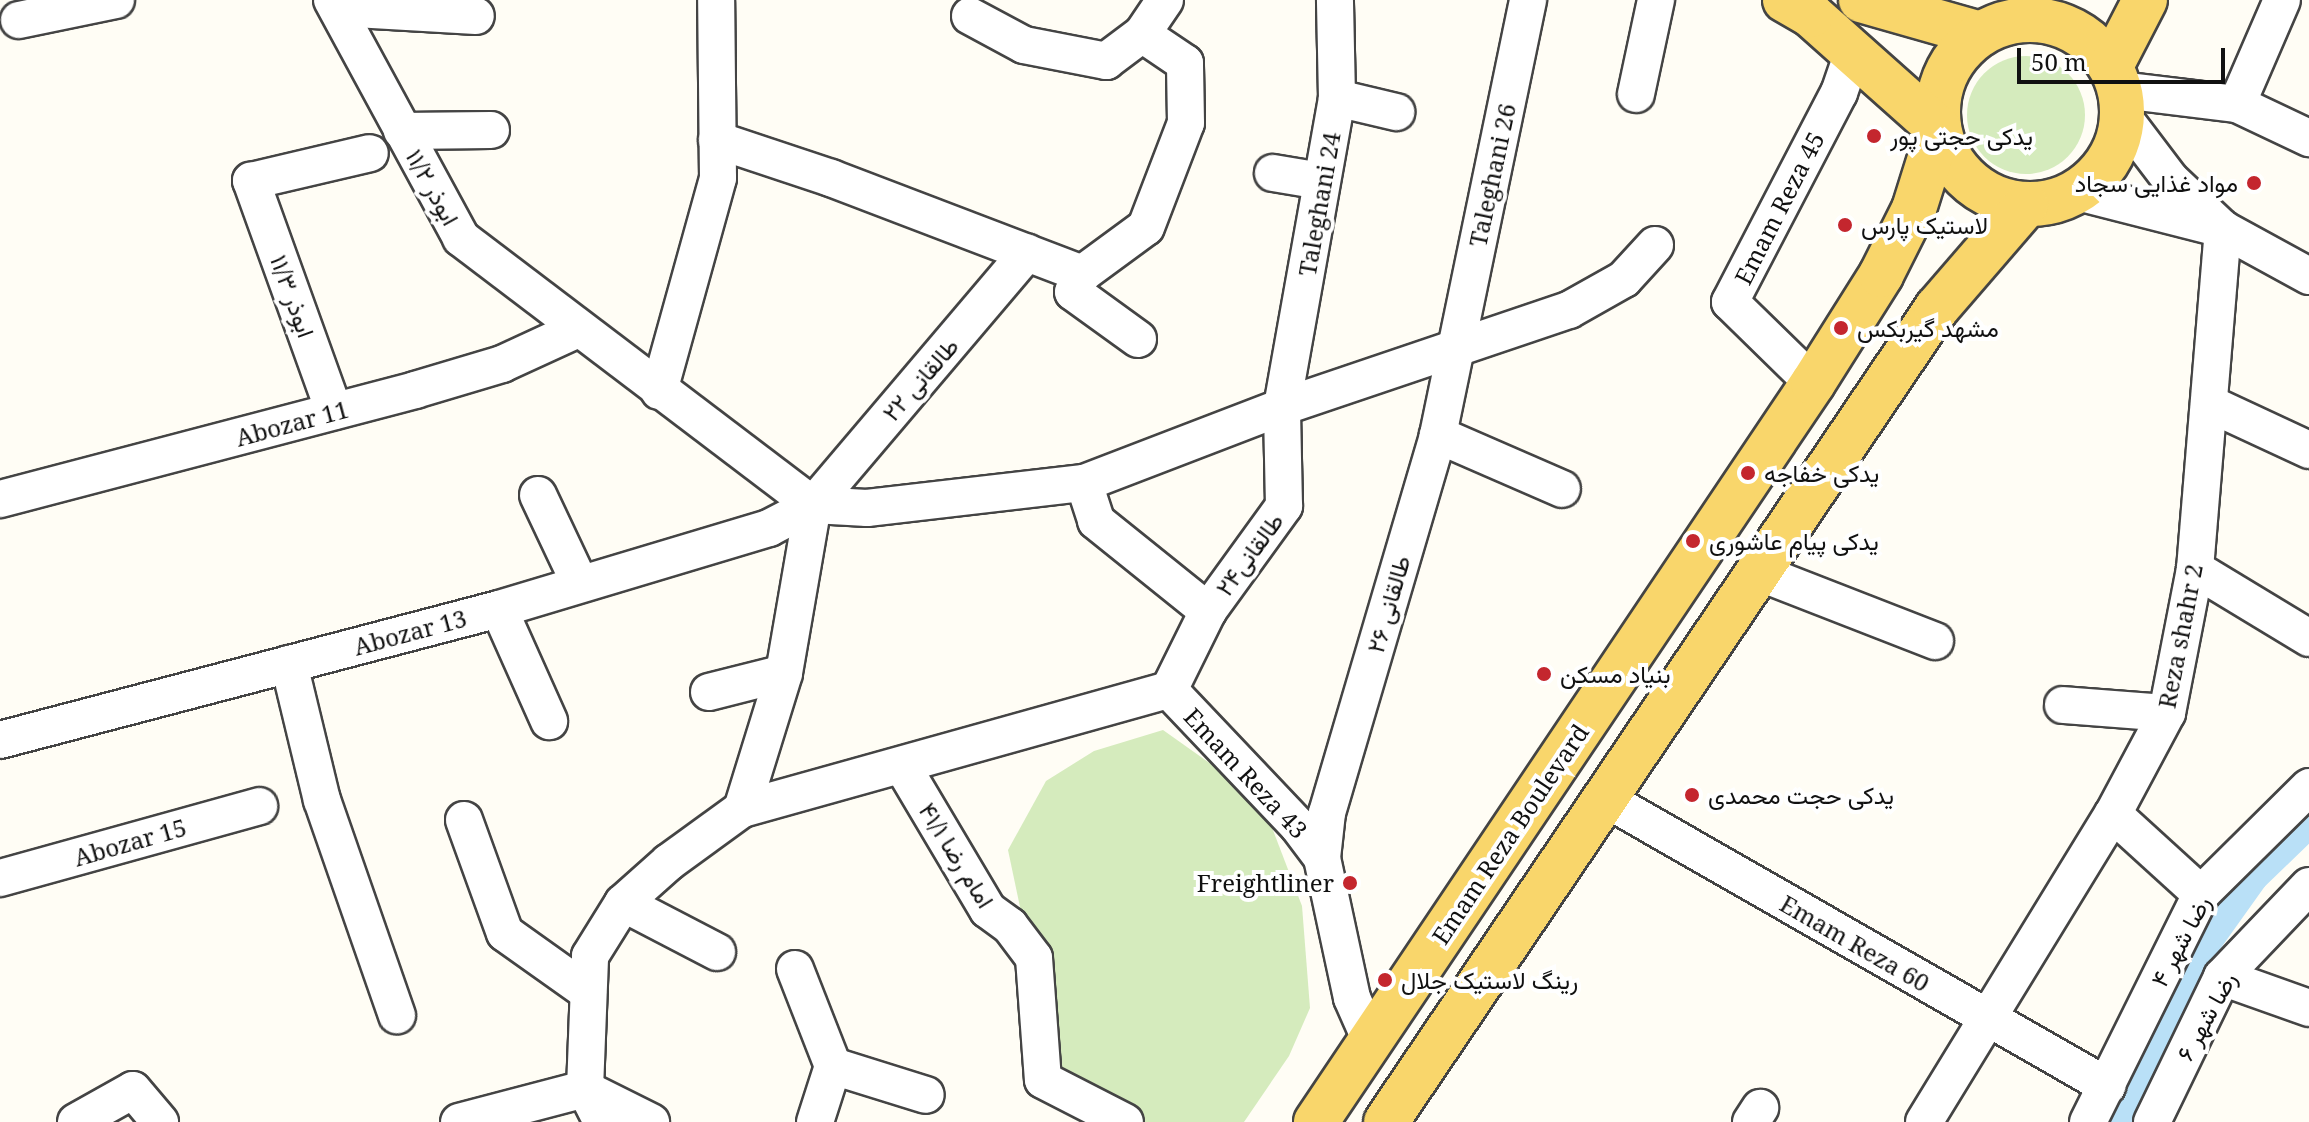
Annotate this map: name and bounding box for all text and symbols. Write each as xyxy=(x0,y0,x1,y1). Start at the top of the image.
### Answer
scale bar xyxy=(2021,32,2229,82)
text: 50 m xyxy=(2031,45,2087,78)
street label: Taleghani 26 xyxy=(1463,101,1521,249)
place label: یدکی حجتی پور xyxy=(1890,122,2033,150)
street label: Emam Reza 45 xyxy=(1728,127,1830,289)
marker: یدکی حجتی پور xyxy=(1865,127,1883,145)
street label: Taleghani 24 xyxy=(1292,130,1346,278)
street label: ابوذر ۱۱/۲ xyxy=(400,144,466,230)
place label: مواد غذایی سجاد xyxy=(2075,169,2238,197)
marker: مواد غذایی سجاد xyxy=(2245,174,2263,192)
place label: لاستیک پارس xyxy=(1861,211,1988,239)
marker: لاستیک پارس xyxy=(1836,216,1854,234)
street label: ابوذر ۱۱/۳ xyxy=(265,251,321,341)
place label: مشهد گیربکس xyxy=(1857,314,1999,342)
marker: مشهد گیربکس xyxy=(1832,319,1850,337)
street label: طالقانی ۲۲ xyxy=(876,332,964,426)
street label: Abozar 11 xyxy=(232,394,352,452)
place label: یدکی خفاجه xyxy=(1764,459,1879,487)
marker: یدکی خفاجه xyxy=(1739,464,1757,482)
street label: طالقانی۲۴ xyxy=(1209,507,1289,601)
place label: یدکی پیام عاشوری xyxy=(1709,527,1879,555)
marker: یدکی پیام عاشوری xyxy=(1684,532,1702,550)
street label: طالقانی ۲۶ xyxy=(1360,552,1416,656)
street label: Reza shahr 2 xyxy=(2152,561,2208,711)
street label: Abozar 13 xyxy=(350,603,470,661)
place label: بنیاد مسکن xyxy=(1560,660,1671,688)
marker: بنیاد مسکن xyxy=(1535,665,1553,683)
street label: Emam Reza 43 xyxy=(1178,702,1314,844)
street label: Emam Reza Boulevard xyxy=(1426,719,1594,949)
place label: یدکی حجت محمدی xyxy=(1708,781,1894,809)
marker: یدکی حجت محمدی xyxy=(1683,786,1701,804)
street label: امام رضا ۴۱/۱ xyxy=(913,797,1001,913)
street label: Abozar 15 xyxy=(70,812,190,872)
place label: Freightliner xyxy=(1197,869,1334,897)
marker: Freightliner xyxy=(1341,874,1359,892)
street label: Emam Reza 60 xyxy=(1775,889,1935,997)
street label: رضا شهر ۴ xyxy=(2144,891,2216,991)
place label: رینگ لاستیک جلال xyxy=(1401,966,1578,994)
street label: رضا شهر ۶ xyxy=(2170,967,2242,1065)
marker: رینگ لاستیک جلال xyxy=(1376,971,1394,989)

